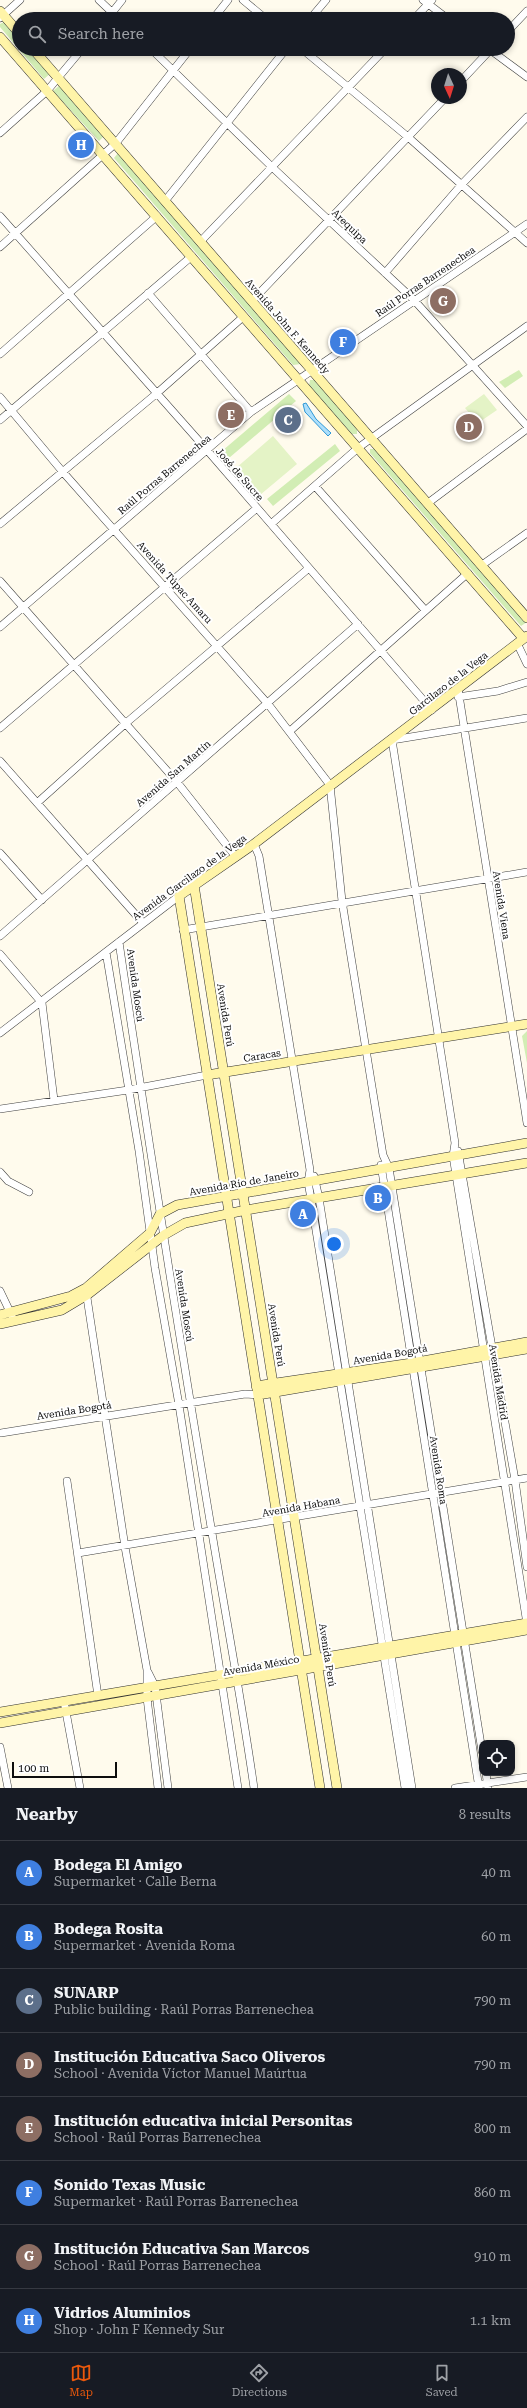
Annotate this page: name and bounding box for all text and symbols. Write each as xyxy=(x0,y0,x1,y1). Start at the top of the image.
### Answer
search box xyxy=(12,12,515,56)
icon: search xyxy=(26,23,48,45)
text: Search here xyxy=(58,25,144,43)
north arrow xyxy=(431,68,467,104)
pin: H xyxy=(68,130,94,160)
street label: Arequipa xyxy=(330,207,370,246)
street label: Raúl Porras Barrenechea xyxy=(373,244,478,319)
street label: Avenida John F. Kennedy xyxy=(243,277,332,376)
pin: G xyxy=(430,286,456,316)
pin: F xyxy=(330,327,356,357)
pin: E xyxy=(218,400,244,430)
pin: C xyxy=(275,405,301,435)
pin: D xyxy=(456,412,482,442)
street label: Raúl Porras Barrenechea xyxy=(116,432,213,516)
street label: José de Sucre xyxy=(214,446,266,503)
street label: Avenida Túpac Amaru xyxy=(135,539,215,626)
street label: Garcilazo de la Vega xyxy=(407,649,490,717)
street label: Avenida San Martín xyxy=(134,738,213,809)
street label: Avenida Garcilazo de la Vega xyxy=(130,832,249,922)
street label: Avenida Viena xyxy=(491,870,512,941)
street label: Avenida Moscú xyxy=(125,948,146,1023)
street label: Avenida Perú xyxy=(215,983,236,1048)
street label: Caracas xyxy=(243,1047,282,1064)
street label: Avenida Río de Janeiro xyxy=(188,1167,300,1198)
pin: B xyxy=(365,1183,391,1213)
pin: A xyxy=(290,1199,316,1229)
your location xyxy=(324,1234,344,1254)
street label: Avenida Moscú xyxy=(173,1268,196,1343)
street label: Avenida Perú xyxy=(266,1303,287,1368)
street label: Avenida Bogotá xyxy=(352,1342,429,1366)
street label: Avenida Madrid xyxy=(487,1343,510,1421)
street label: Avenida Bogotá xyxy=(36,1399,113,1422)
street label: Avenida Roma xyxy=(428,1435,449,1506)
street label: Avenida Habana xyxy=(261,1494,342,1519)
street label: Avenida Perú xyxy=(317,1623,338,1688)
street label: Avenida México xyxy=(222,1653,300,1678)
map controls xyxy=(479,1740,515,1776)
button: locate xyxy=(479,1740,515,1776)
scale bar xyxy=(12,1760,117,1779)
text: 100 m xyxy=(18,1762,49,1775)
text: Nearby xyxy=(16,1804,78,1824)
text: 8 results xyxy=(459,1807,511,1822)
text: Bodega El Amigo xyxy=(54,1856,183,1874)
text: A xyxy=(24,1865,34,1880)
text: 40 m xyxy=(481,1865,511,1880)
text: Supermarket · Calle Berna xyxy=(54,1874,217,1889)
text: Bodega Rosita xyxy=(54,1920,163,1938)
text: B xyxy=(24,1929,34,1944)
text: 60 m xyxy=(481,1929,511,1944)
text: Supermarket · Avenida Roma xyxy=(54,1938,235,1953)
text: SUNARP xyxy=(54,1984,119,2002)
text: C xyxy=(24,1993,34,2008)
text: 790 m xyxy=(474,1993,511,2008)
text: Public building · Raúl Porras Barrenechea xyxy=(54,2002,314,2017)
text: Institución Educativa Saco Oliveros xyxy=(54,2048,325,2066)
text: D xyxy=(24,2057,34,2072)
text: 790 m xyxy=(474,2057,511,2072)
text: School · Avenida Víctor Manuel Maúrtua xyxy=(54,2066,307,2081)
text: Institución educativa inicial Personitas xyxy=(54,2112,352,2130)
text: E xyxy=(25,2121,33,2136)
text: 800 m xyxy=(474,2121,511,2136)
text: School · Raúl Porras Barrenechea xyxy=(54,2130,261,2145)
text: Sonido Texas Music xyxy=(54,2176,205,2194)
text: F xyxy=(25,2185,33,2200)
text: 860 m xyxy=(474,2185,511,2200)
text: Supermarket · Raúl Porras Barrenechea xyxy=(54,2194,298,2209)
text: Institución Educativa San Marcos xyxy=(54,2240,310,2258)
text: G xyxy=(24,2249,34,2264)
text: 910 m xyxy=(474,2249,511,2264)
text: School · Raúl Porras Barrenechea xyxy=(54,2258,261,2273)
text: Vidrios Aluminios xyxy=(54,2304,191,2322)
text: H xyxy=(24,2313,34,2328)
text: 1.1 km xyxy=(470,2313,511,2328)
text: Shop · John F Kennedy Sur xyxy=(54,2322,224,2337)
tab: Map xyxy=(69,2362,93,2399)
tab: Directions xyxy=(232,2362,287,2399)
tab: Saved xyxy=(426,2362,458,2399)

